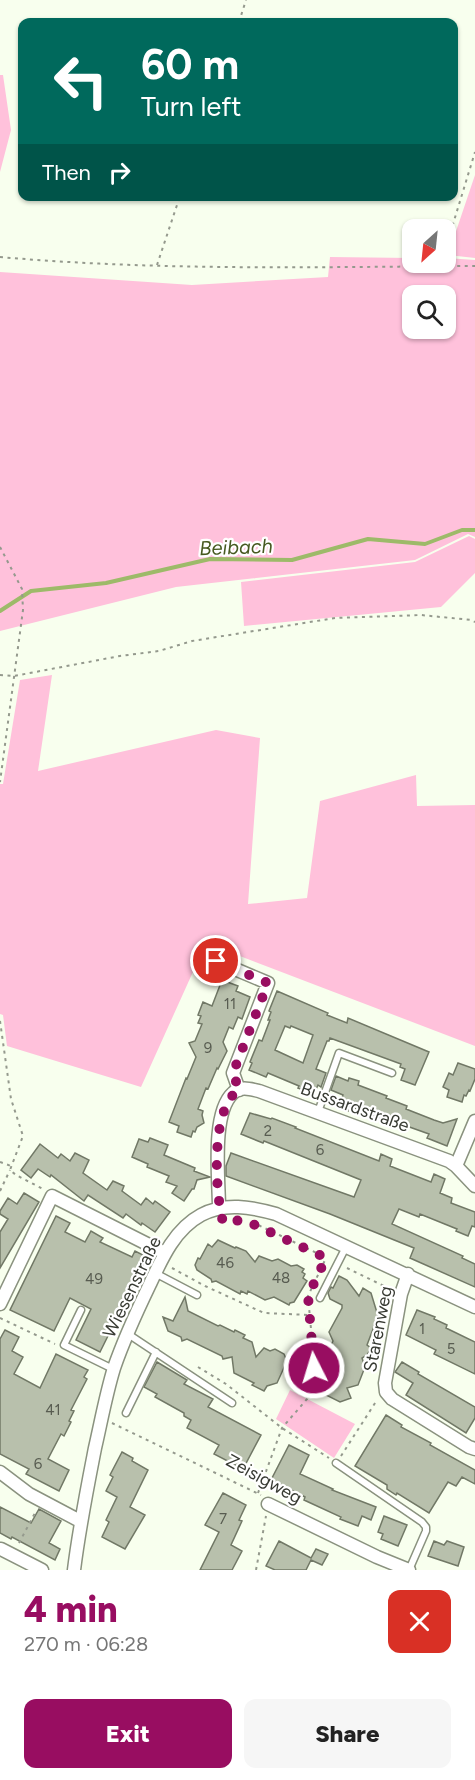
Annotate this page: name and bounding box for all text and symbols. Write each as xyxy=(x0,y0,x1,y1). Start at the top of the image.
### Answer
text: 60 m xyxy=(141,39,239,90)
icon: left xyxy=(42,42,120,120)
text: Turn left xyxy=(141,90,241,123)
icon: right xyxy=(103,156,136,189)
text: Then xyxy=(42,159,91,186)
north arrow xyxy=(402,219,456,273)
map controls xyxy=(402,219,456,339)
button: search xyxy=(402,285,456,339)
water label: Beibach xyxy=(199,534,273,560)
pin xyxy=(190,935,241,986)
icon: arrive xyxy=(199,944,232,977)
house number: 11 xyxy=(224,995,236,1013)
house number: 9 xyxy=(204,1039,212,1057)
street label: Bussardstraße xyxy=(298,1077,413,1137)
house number: 2 xyxy=(264,1122,272,1140)
house number: 6 xyxy=(316,1141,325,1159)
street label: Wiesenstraße xyxy=(98,1233,166,1341)
house number: 46 xyxy=(216,1254,234,1272)
house number: 48 xyxy=(272,1269,290,1287)
house number: 49 xyxy=(85,1270,103,1288)
street label: Starenweg xyxy=(359,1284,397,1374)
house number: 1 xyxy=(419,1320,425,1338)
position arrow xyxy=(282,1336,346,1400)
house number: 5 xyxy=(447,1340,455,1358)
house number: 41 xyxy=(45,1401,61,1419)
street label: Zeisigweg xyxy=(222,1449,306,1509)
house number: 6 xyxy=(34,1455,43,1473)
house number: 7 xyxy=(219,1510,227,1528)
text: 4 min xyxy=(24,1588,118,1631)
button: close xyxy=(388,1590,451,1653)
text: 270 m · 06:28 xyxy=(24,1632,148,1656)
button: Exit xyxy=(24,1699,232,1768)
button: Share xyxy=(244,1699,451,1768)

